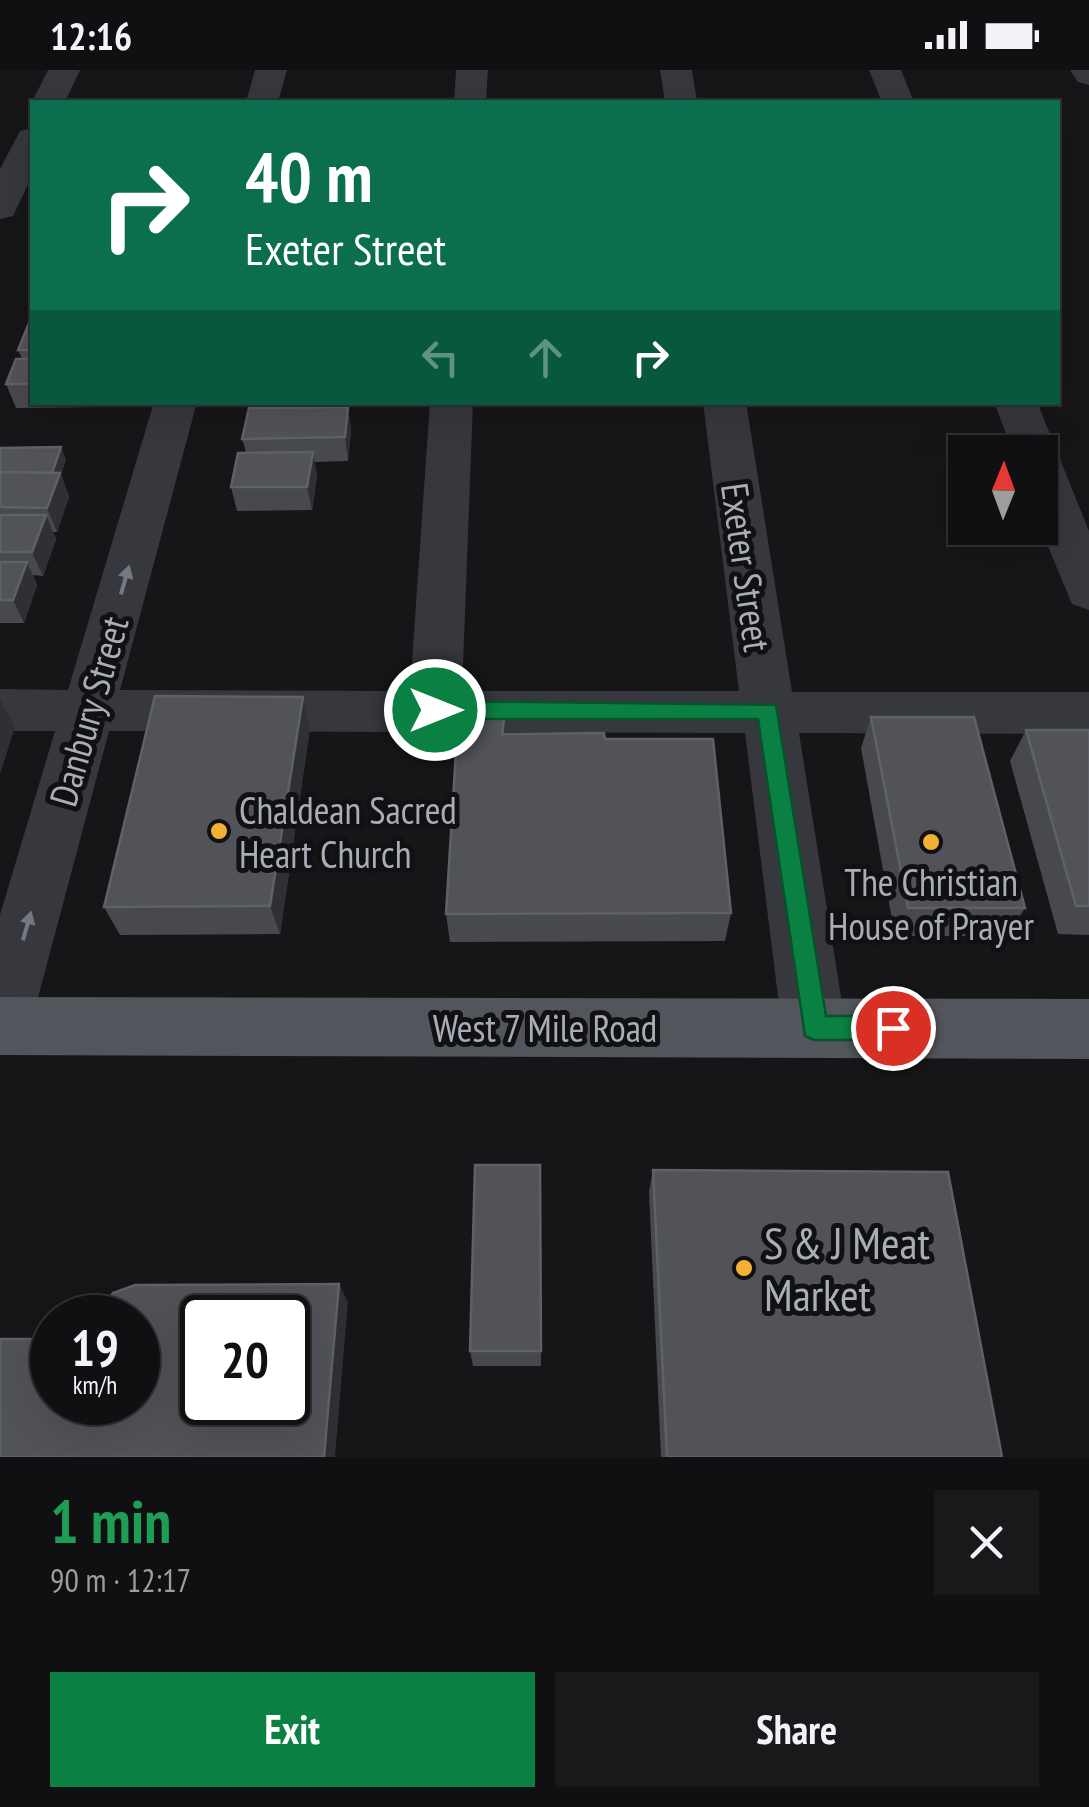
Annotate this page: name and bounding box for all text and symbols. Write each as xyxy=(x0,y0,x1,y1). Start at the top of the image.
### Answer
text: 12:16 xyxy=(50,11,132,60)
text: 40 m xyxy=(245,131,373,221)
icon: right xyxy=(80,140,210,270)
text: Exeter Street xyxy=(245,219,446,277)
icon: left xyxy=(413,330,468,385)
icon: ahead xyxy=(518,330,573,385)
icon: right xyxy=(623,330,678,385)
north arrow xyxy=(948,435,1058,545)
map controls xyxy=(948,435,1058,545)
street label: Exeter Street xyxy=(711,479,783,655)
one-way arrow xyxy=(118,564,134,595)
street label: Danbury Street xyxy=(38,610,139,812)
position arrow xyxy=(383,658,487,762)
place label: Chaldean Sacred Heart Church xyxy=(239,785,457,878)
marker: Chaldean Sacred Heart Church xyxy=(208,820,230,842)
marker: The Christian House of Prayer xyxy=(920,831,942,853)
place label: The Christian House of Prayer xyxy=(828,857,1035,950)
one-way arrow xyxy=(20,911,35,941)
pin xyxy=(851,986,936,1071)
icon: arrive xyxy=(866,1001,921,1056)
street label: West 7 Mile Road xyxy=(433,1003,657,1052)
place label: S & J Meat Market xyxy=(764,1213,930,1323)
marker: S & J Meat Market xyxy=(733,1257,755,1279)
speed limit sign: 20 xyxy=(180,1295,310,1425)
text: 19 xyxy=(71,1315,119,1380)
text: km/h xyxy=(73,1369,117,1401)
text: 1 min xyxy=(50,1482,171,1560)
button: close xyxy=(934,1490,1039,1595)
text: 90 m · 12:17 xyxy=(50,1559,191,1601)
button: Exit xyxy=(50,1672,535,1787)
button: Share xyxy=(555,1672,1039,1787)

